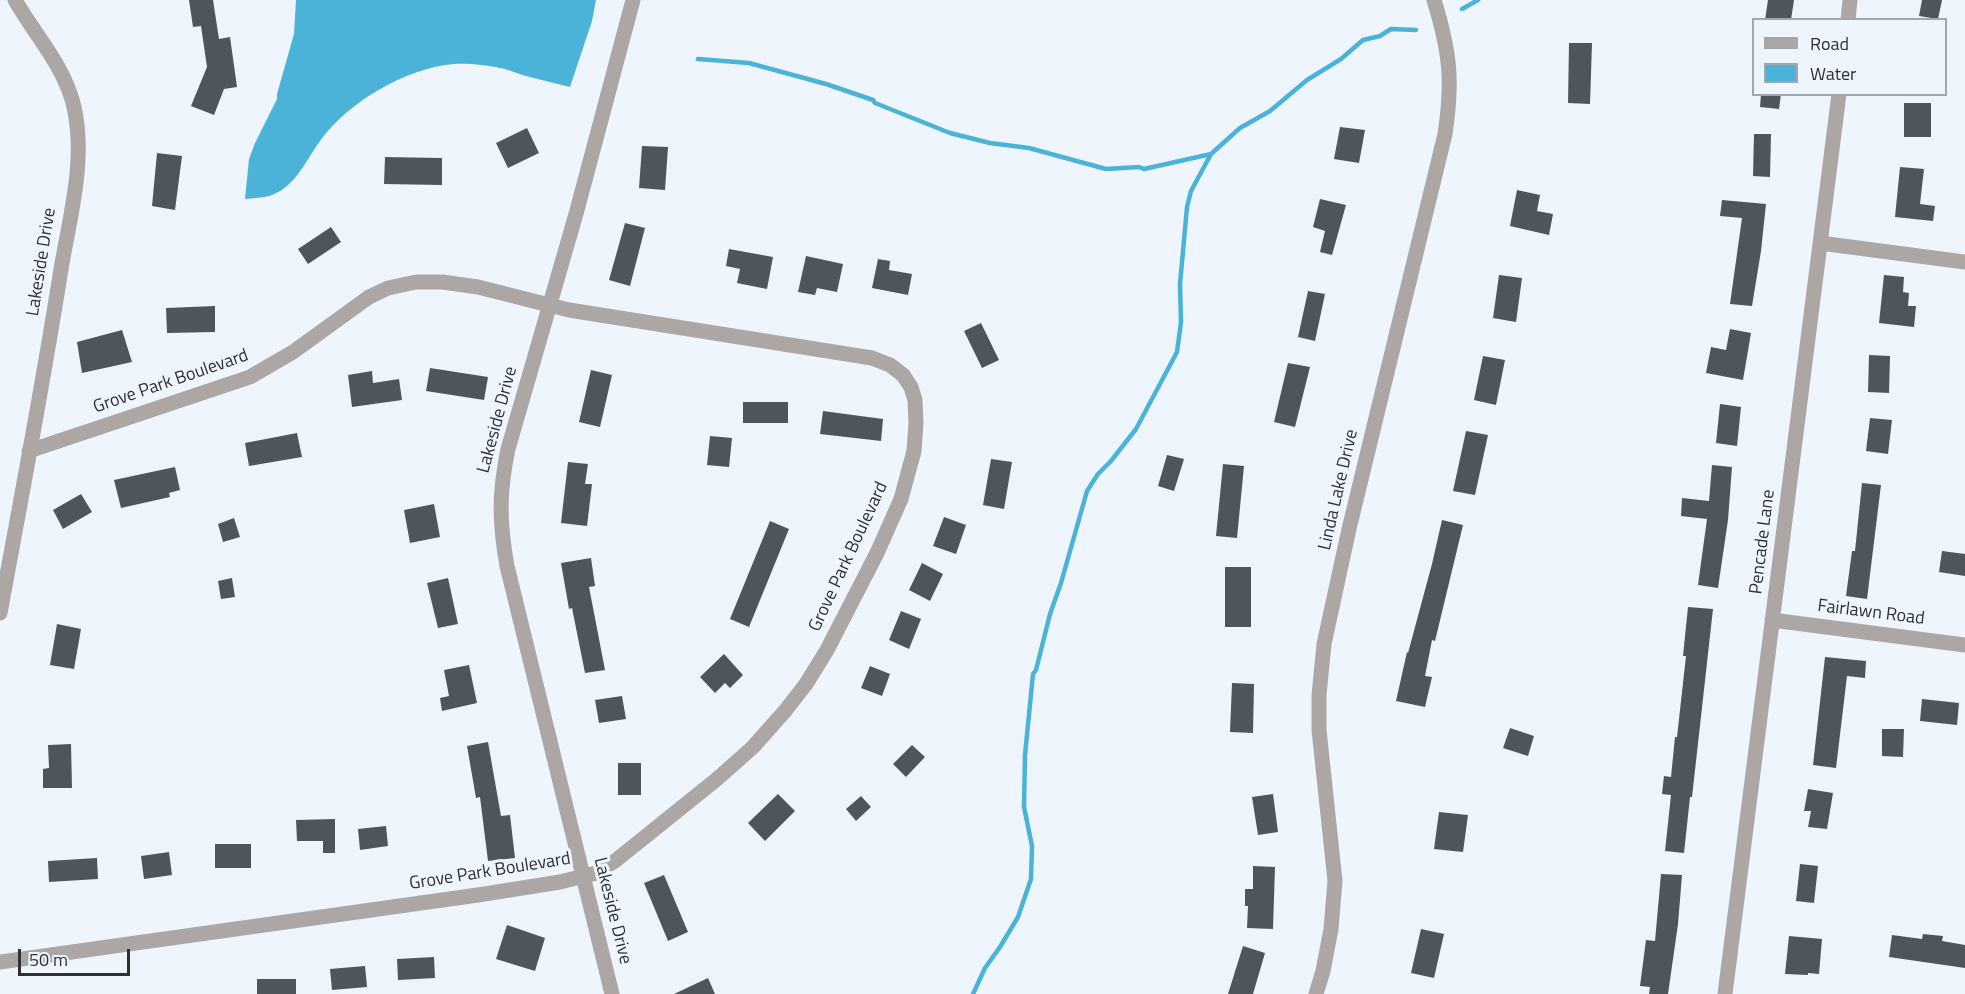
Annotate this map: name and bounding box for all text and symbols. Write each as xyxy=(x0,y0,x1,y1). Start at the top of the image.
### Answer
legend xyxy=(1752,18,1947,96)
text: Road xyxy=(1810,30,1849,57)
text: Water xyxy=(1810,60,1856,87)
street label: Lakeside Drive xyxy=(23,206,61,318)
street label: Grove Park Boulevard xyxy=(91,345,251,419)
street label: Lakeside Drive xyxy=(473,364,523,476)
street label: Linda Lake Drive xyxy=(1315,428,1363,552)
street label: Grove Park Boulevard xyxy=(805,479,893,635)
street label: Pencade Lane xyxy=(1746,488,1780,596)
street label: Fairlawn Road xyxy=(1816,596,1926,630)
street label: Grove Park Boulevard xyxy=(408,849,572,895)
street label: Lakeside Drive xyxy=(588,855,636,967)
scale bar xyxy=(21,937,134,975)
text: 50 m xyxy=(29,946,68,973)

